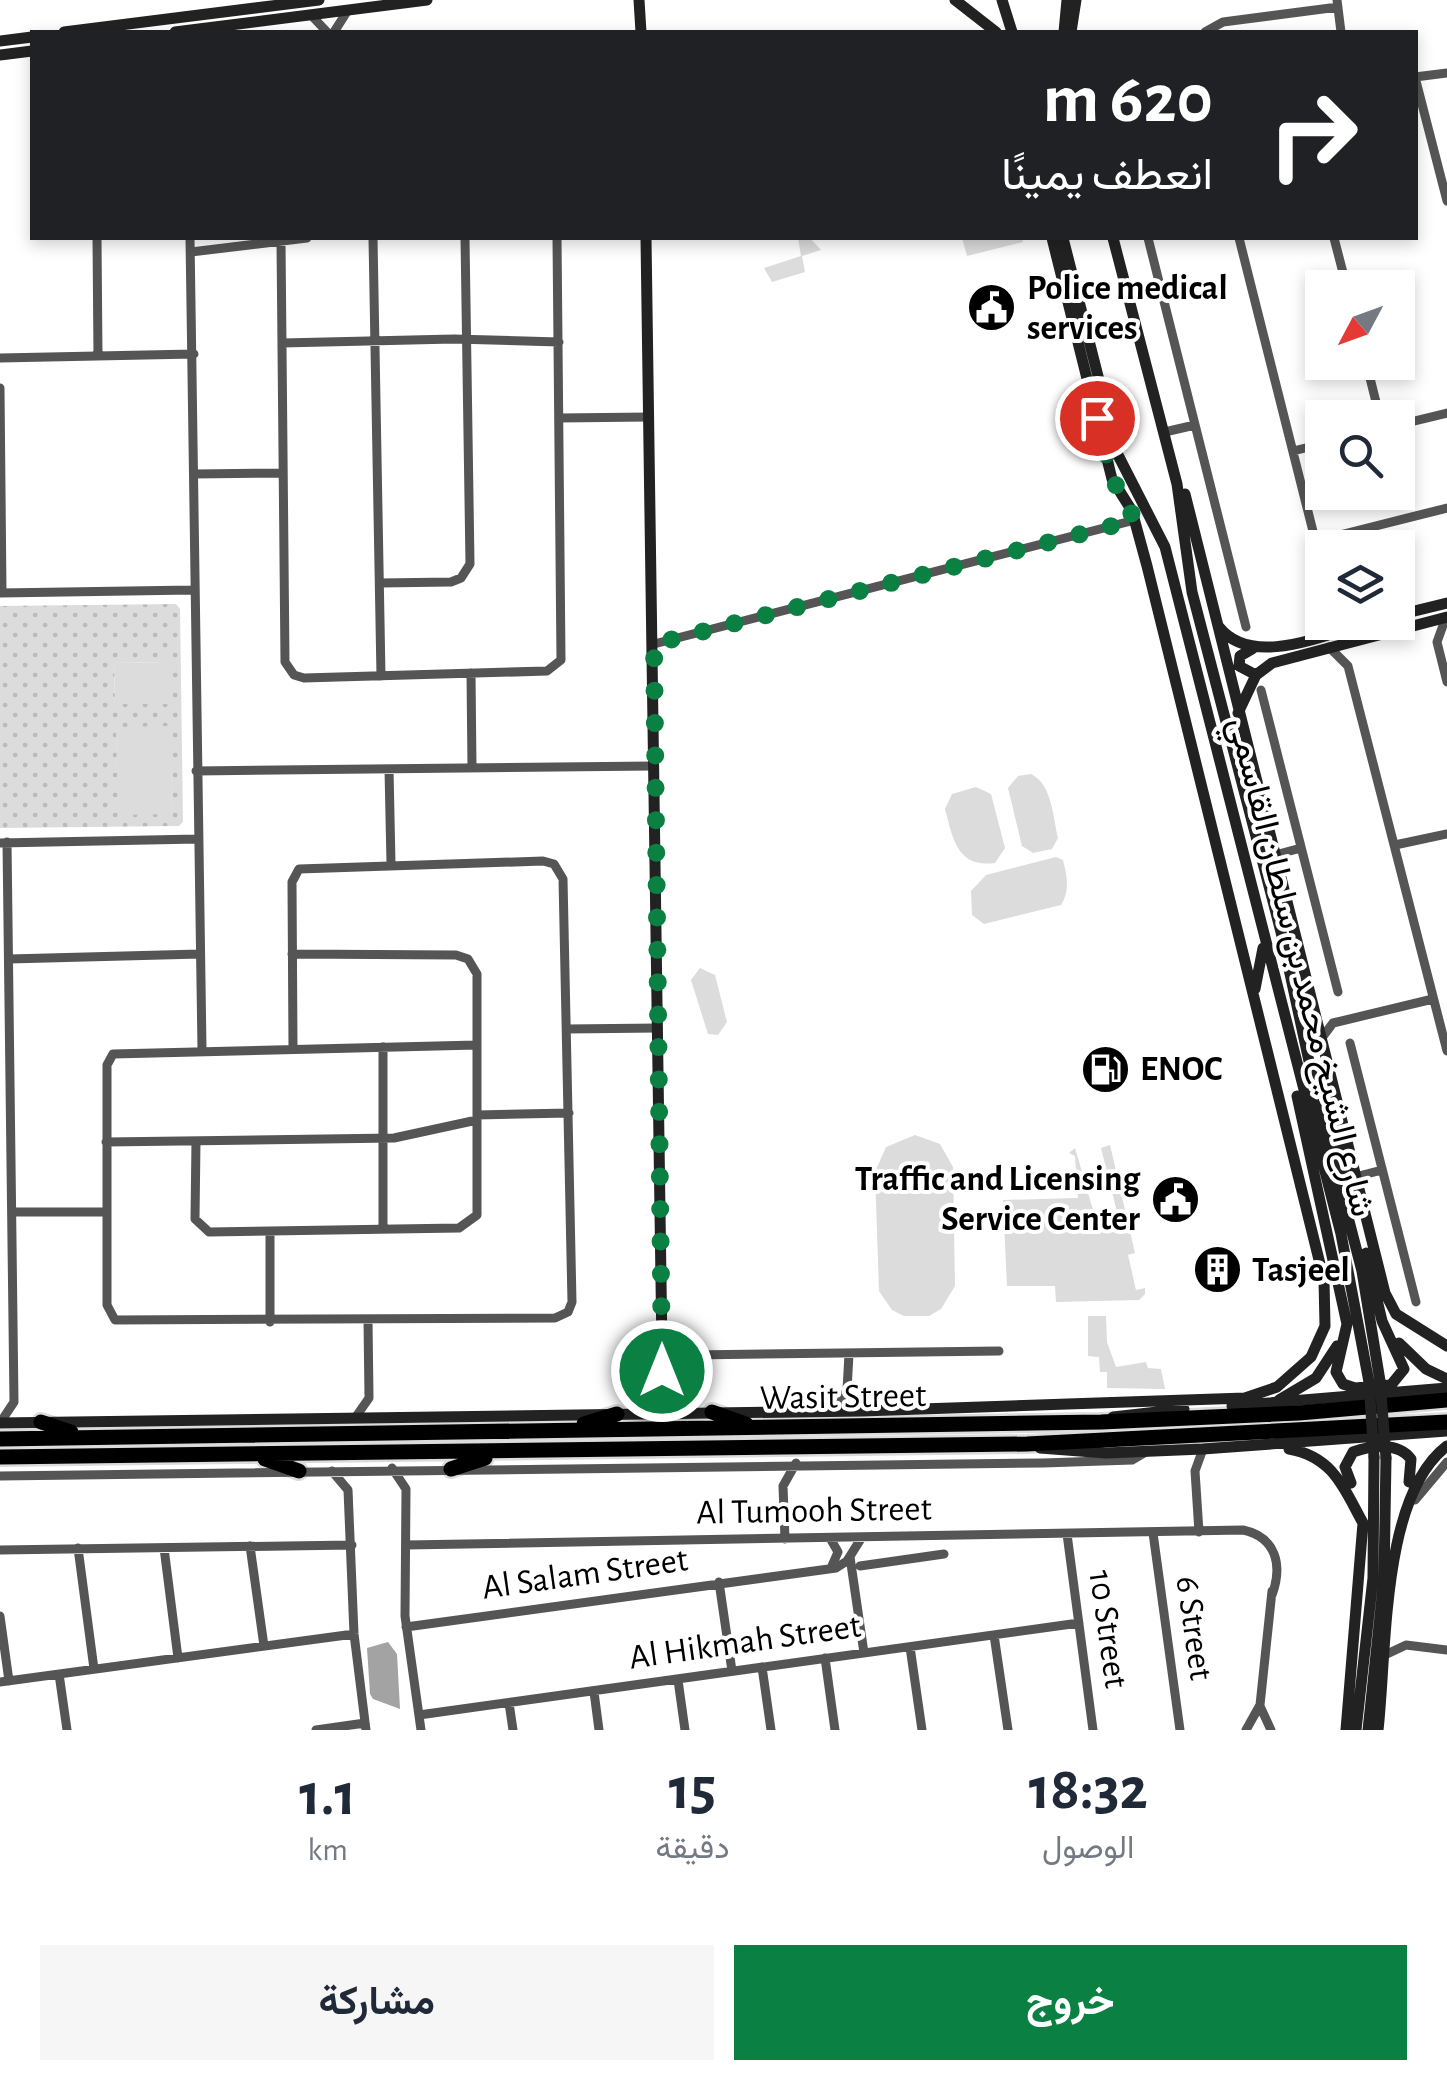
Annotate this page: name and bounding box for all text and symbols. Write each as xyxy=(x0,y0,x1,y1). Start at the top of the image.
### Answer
text: 620 m xyxy=(1043,65,1213,135)
icon: right xyxy=(1248,70,1378,200)
text: انعطف يمينًا xyxy=(1001,153,1213,198)
north arrow xyxy=(1305,270,1415,380)
map controls xyxy=(1305,270,1415,640)
place label: Police medical services xyxy=(1027,271,1228,346)
public building icon: Police medical services xyxy=(966,282,1018,334)
pin xyxy=(1055,376,1140,461)
icon: arrive xyxy=(1070,391,1125,446)
button: search xyxy=(1305,400,1415,510)
button: layers xyxy=(1305,530,1415,640)
street label: شارع الشيخ محمد بن سلطان القاسمي xyxy=(1212,714,1380,1223)
fuel station icon: ENOC xyxy=(1079,1043,1131,1095)
place label: ENOC xyxy=(1140,1052,1222,1087)
place label: Traffic and Licensing Service Center xyxy=(855,1162,1140,1237)
public building icon: Traffic and Licensing Service Center xyxy=(1149,1173,1201,1225)
building icon: Tasjeel xyxy=(1191,1244,1243,1296)
place label: Tasjeel xyxy=(1252,1253,1350,1288)
position arrow xyxy=(610,1319,714,1423)
street label: Wasit Street xyxy=(760,1378,926,1416)
street label: Al Tumooh Street xyxy=(696,1491,932,1531)
street label: Al Salam Street xyxy=(480,1542,690,1606)
street label: 10 Street xyxy=(1082,1568,1134,1690)
street label: 6 Street xyxy=(1169,1574,1219,1682)
street label: Al Hikmah Street xyxy=(627,1608,863,1676)
text: 15 xyxy=(669,1760,716,1820)
text: 18:32 xyxy=(1029,1760,1148,1820)
text: 1.1 xyxy=(299,1766,356,1826)
text: دقيقة xyxy=(655,1832,729,1864)
text: الوصول xyxy=(1042,1832,1134,1864)
text: km xyxy=(308,1834,348,1866)
button: مشاركة xyxy=(40,1945,714,2060)
button: خروج xyxy=(734,1945,1407,2060)

